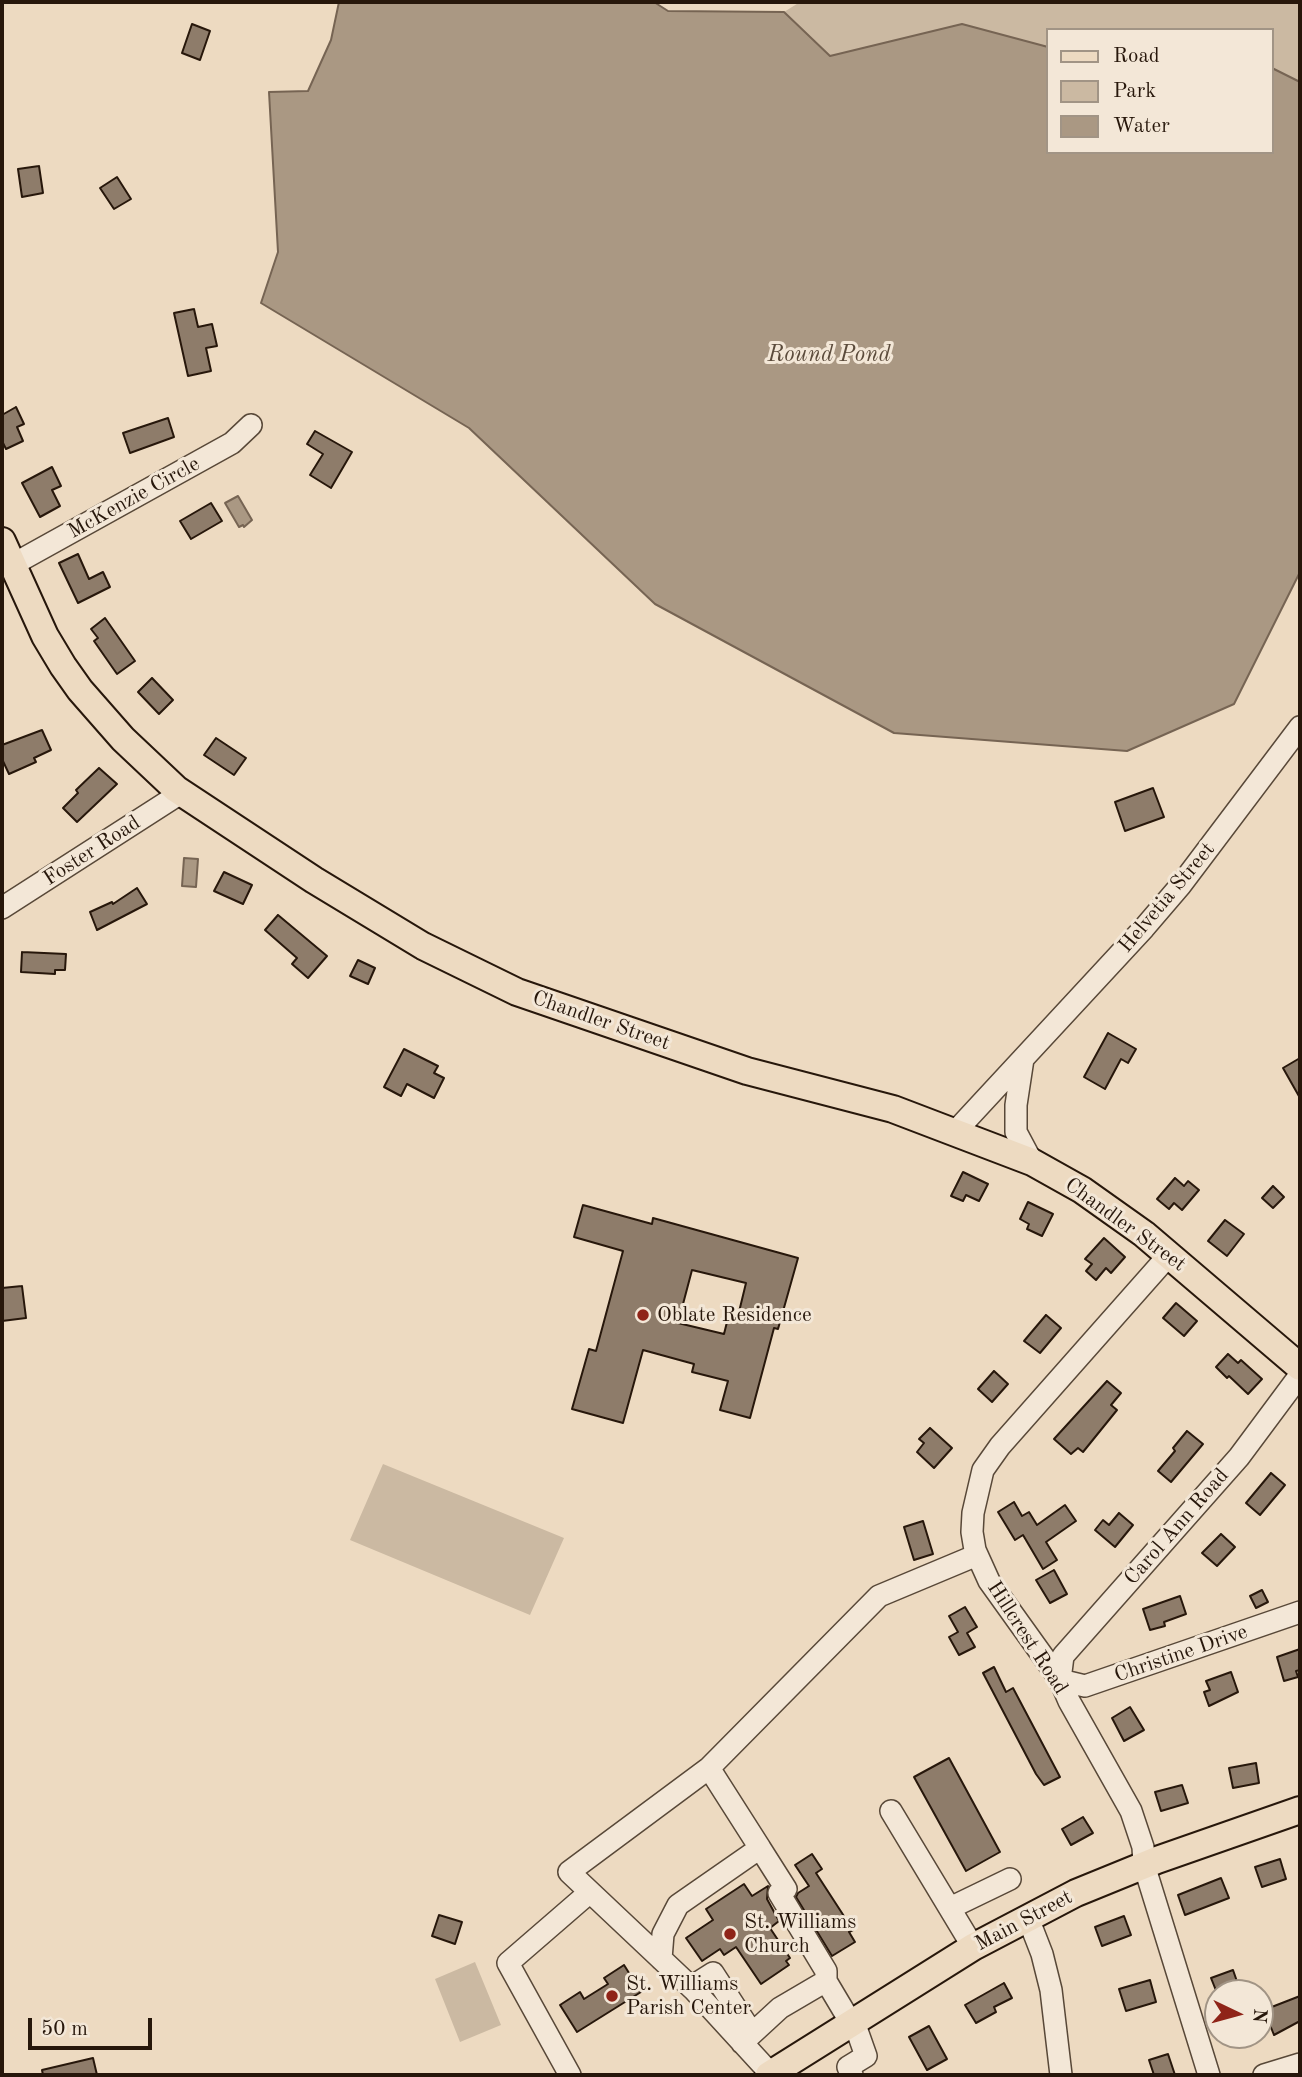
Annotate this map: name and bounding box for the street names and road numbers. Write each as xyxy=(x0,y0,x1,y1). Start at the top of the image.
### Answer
street label: McKenzie Circle xyxy=(64,451,204,545)
street label: Foster Road xyxy=(39,810,145,892)
street label: Helvetia Street xyxy=(1113,838,1221,958)
street label: Chandler Street xyxy=(529,986,673,1056)
street label: Chandler Street xyxy=(1059,1173,1191,1277)
street label: Carol Ann Road xyxy=(1119,1463,1235,1591)
street label: Hillcrest Road xyxy=(981,1577,1073,1699)
street label: Christine Drive xyxy=(1111,1619,1251,1689)
street label: Main Street xyxy=(971,1885,1077,1957)

